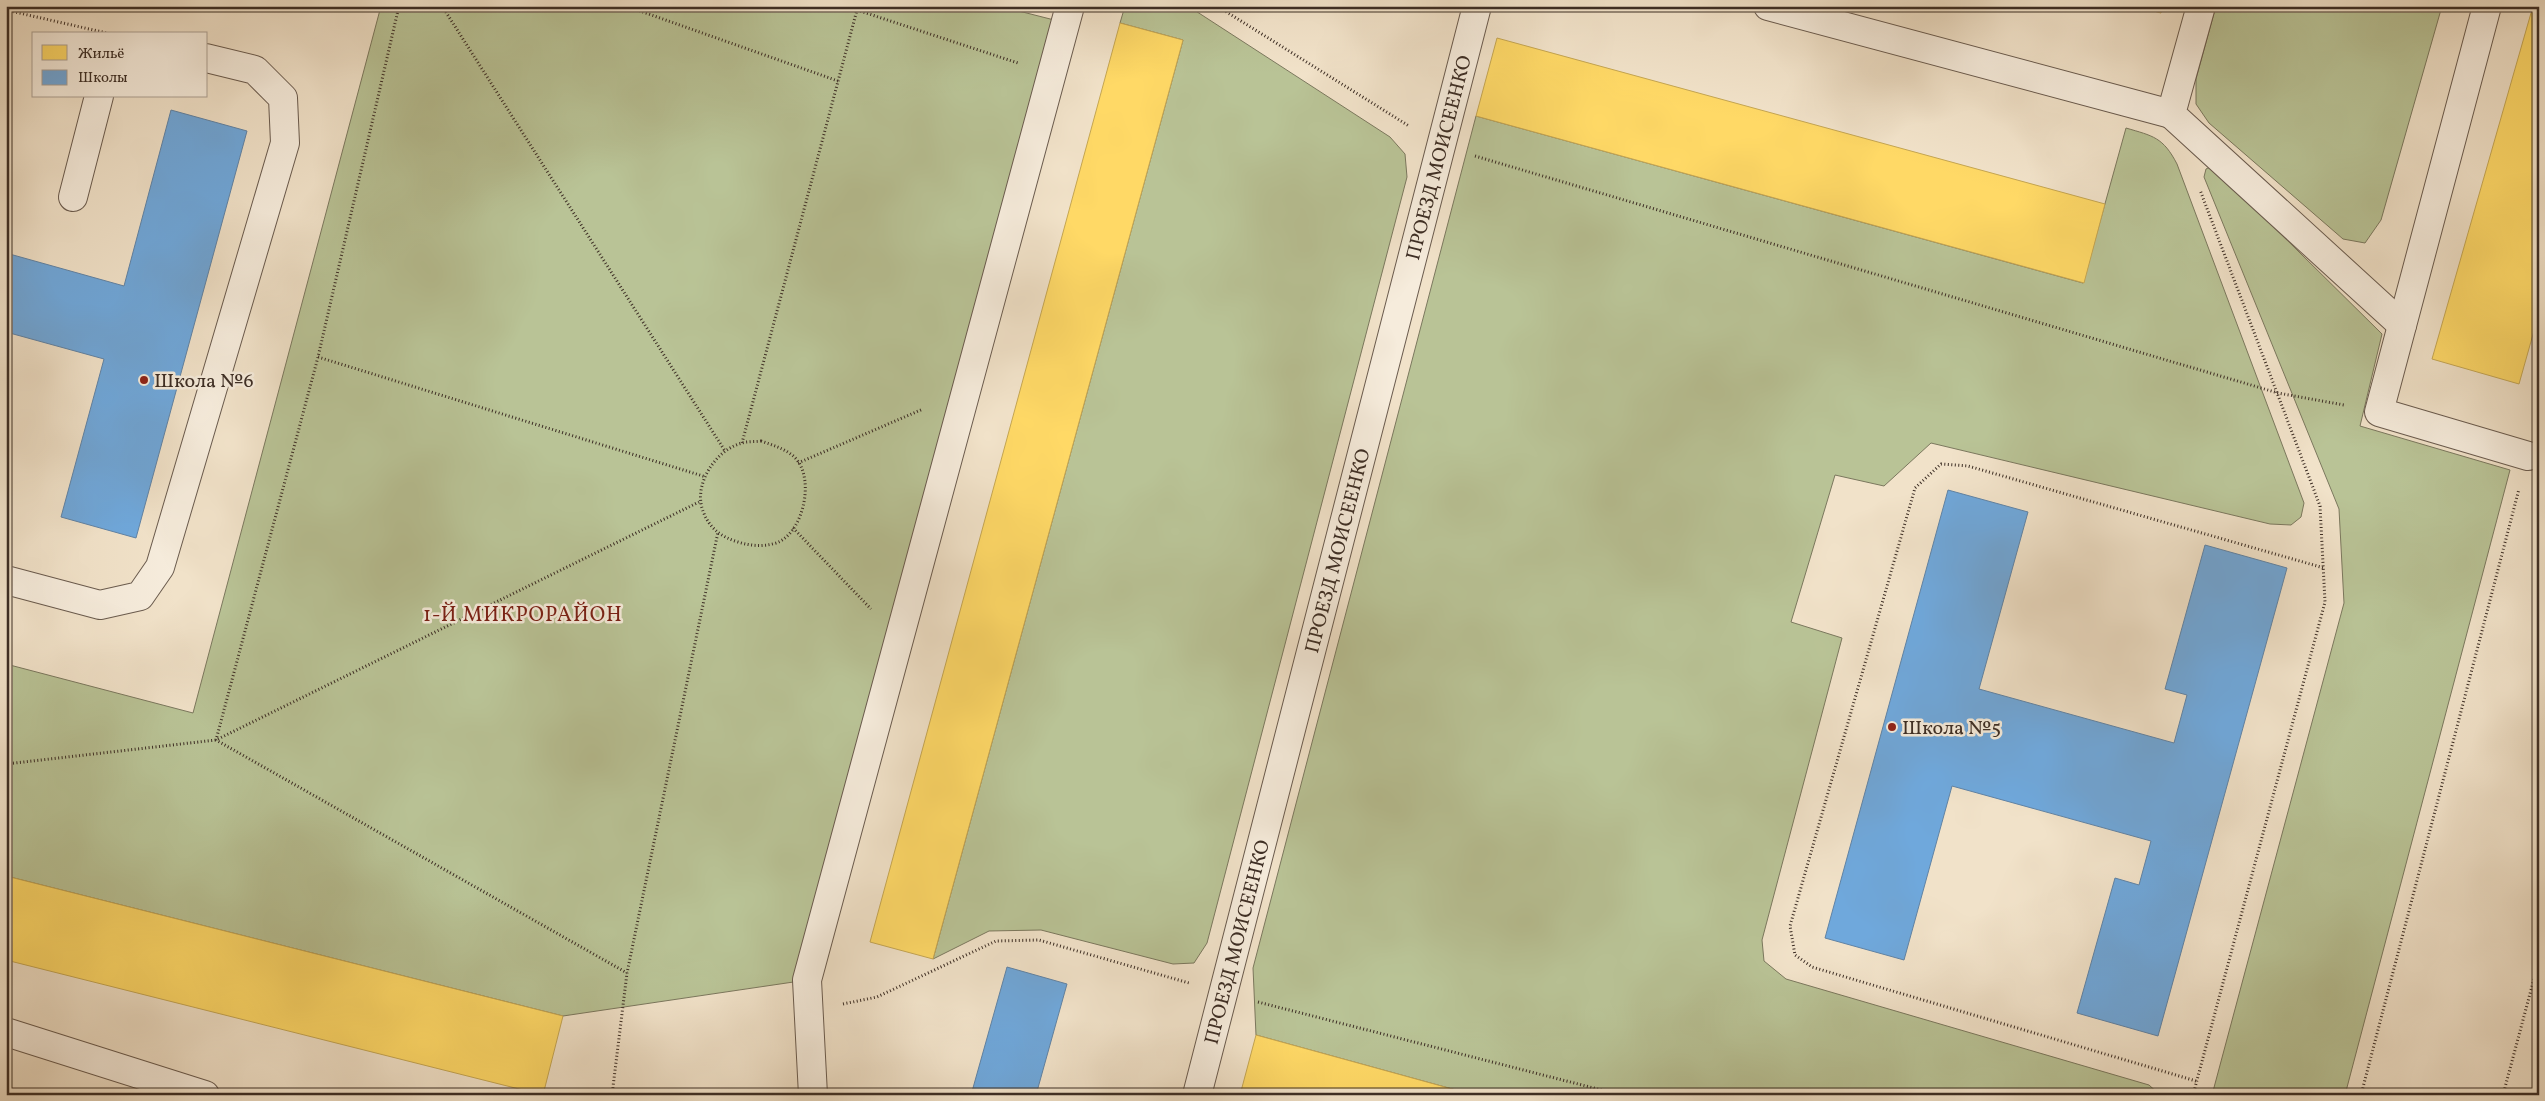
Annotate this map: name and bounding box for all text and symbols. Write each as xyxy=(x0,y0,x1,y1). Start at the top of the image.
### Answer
legend xyxy=(32,32,208,98)
text: Жильё xyxy=(78,44,124,65)
street label: ПРОЕЗД МОИСЕЕНКО xyxy=(1400,53,1480,263)
text: Школы xyxy=(78,68,128,89)
place label: Школа №6 xyxy=(154,368,254,396)
marker: Школа №6 xyxy=(138,374,150,386)
street label: ПРОЕЗД МОИСЕЕНКО xyxy=(1299,446,1379,657)
district label: 1-Й МИКРОРАЙОН xyxy=(423,601,623,630)
place label: Школа №5 xyxy=(1902,715,2001,743)
marker: Школа №5 xyxy=(1886,721,1898,733)
street label: ПРОЕЗД МОИСЕЕНКО xyxy=(1199,837,1278,1048)

